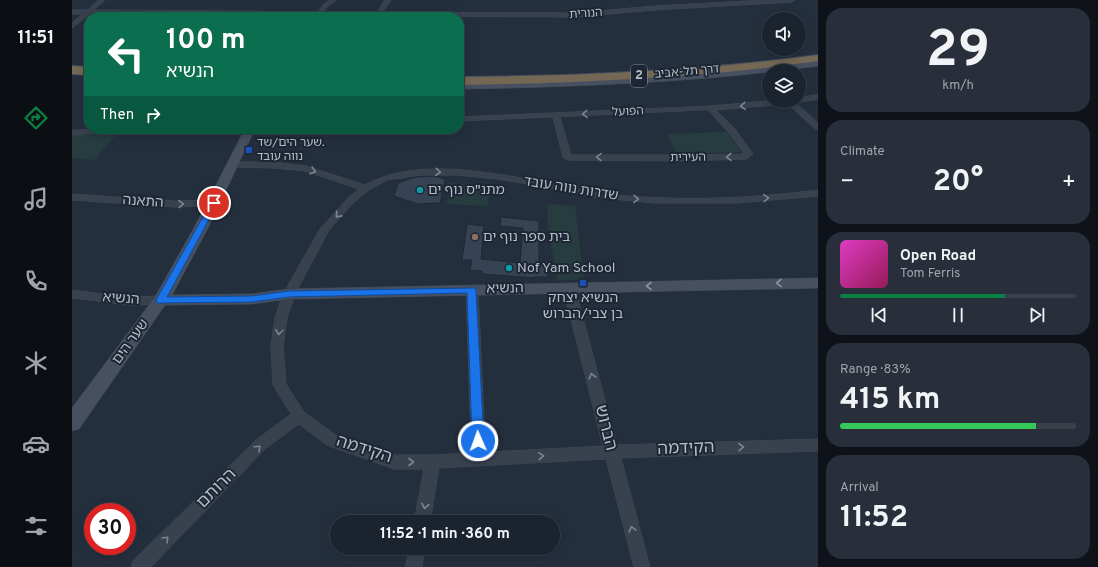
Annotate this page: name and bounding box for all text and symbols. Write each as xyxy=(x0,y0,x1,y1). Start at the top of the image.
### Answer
street label: הנורית xyxy=(569,5,603,23)
map controls xyxy=(762,12,806,108)
button: sound xyxy=(762,12,806,56)
text: 29 xyxy=(926,19,990,85)
text: 100 m xyxy=(166,23,246,59)
text: 11:51 xyxy=(18,27,54,50)
icon: left xyxy=(100,28,152,80)
text: הנשיא xyxy=(166,61,214,84)
street label: דרך תל-אביב xyxy=(654,61,720,83)
button: layers xyxy=(762,64,806,108)
road number: 2 xyxy=(631,65,647,87)
text: km/h xyxy=(942,78,974,94)
one-way arrow xyxy=(740,101,746,110)
street label: הפועל xyxy=(612,103,644,121)
icon: directions xyxy=(22,104,50,132)
icon: right xyxy=(142,104,164,126)
text: Then xyxy=(100,106,134,125)
one-way arrow xyxy=(582,110,588,118)
place label: שער הים/שד. נווה עובד xyxy=(257,135,325,165)
text: Climate xyxy=(840,144,885,160)
marker: שער הים/שד. נווה עובד xyxy=(244,145,254,155)
street label: העירית xyxy=(670,150,706,166)
one-way arrow xyxy=(596,153,602,161)
one-way arrow xyxy=(726,153,732,161)
text: 20° xyxy=(933,164,983,201)
one-way arrow xyxy=(310,166,317,175)
one-way arrow xyxy=(435,168,441,177)
text: − xyxy=(840,169,854,196)
text: + xyxy=(1062,169,1076,196)
street label: שדרות נווה עובד xyxy=(523,173,619,205)
place label: מתנ"ס נוף ים xyxy=(428,182,505,199)
icon: music xyxy=(22,185,50,213)
marker: מתנ"ס נוף ים xyxy=(415,185,425,195)
pin xyxy=(197,186,231,220)
street label: התאנה xyxy=(122,192,164,212)
icon: arrive xyxy=(203,192,225,214)
one-way arrow xyxy=(763,193,769,202)
one-way arrow xyxy=(633,195,639,203)
one-way arrow xyxy=(178,200,184,208)
one-way arrow xyxy=(336,210,343,218)
place label: בית ספר נוף ים xyxy=(483,229,570,246)
marker: בית ספר נוף ים xyxy=(470,232,480,242)
text: Open Road xyxy=(900,247,976,266)
place label: Nof Yam School xyxy=(517,260,615,277)
marker: Nof Yam School xyxy=(504,263,514,273)
text: Tom Ferris xyxy=(900,266,960,282)
icon: phone xyxy=(22,267,50,295)
marker: הנשיא יצחק בן צבי/הברוש xyxy=(578,278,588,288)
one-way arrow xyxy=(776,279,782,287)
street label: הנשיא xyxy=(486,280,524,298)
one-way arrow xyxy=(646,282,652,290)
street label: הנשיא xyxy=(102,289,140,309)
place label: הנשיא יצחק בן צבי/הברוש xyxy=(543,290,623,323)
icon: previous xyxy=(868,304,890,326)
icon: pause xyxy=(947,304,969,326)
icon: next xyxy=(1026,304,1048,326)
street label: שער הים xyxy=(109,316,153,368)
one-way arrow xyxy=(275,329,284,335)
icon: climate xyxy=(22,349,50,377)
text: Range · 83% xyxy=(840,362,910,378)
one-way arrow xyxy=(588,373,596,380)
text: 415 km xyxy=(840,382,940,419)
street label: הברוש xyxy=(589,403,621,453)
position arrow xyxy=(457,420,499,462)
icon: car xyxy=(22,430,50,458)
street label: הקידמה xyxy=(333,431,395,469)
street label: הקידמה xyxy=(657,437,715,461)
one-way arrow xyxy=(738,443,744,452)
one-way arrow xyxy=(253,445,261,452)
one-way arrow xyxy=(538,451,544,460)
one-way arrow xyxy=(408,458,414,466)
street label: הרותם xyxy=(192,464,242,514)
text: Arrival xyxy=(840,480,879,496)
text: 11:52 xyxy=(840,500,908,537)
one-way arrow xyxy=(422,502,430,509)
speed limit sign: 30 xyxy=(84,503,136,555)
icon: filters xyxy=(22,512,50,540)
text: 11:52 · 1 min · 360 m xyxy=(380,525,510,544)
one-way arrow xyxy=(628,526,636,533)
one-way arrow xyxy=(161,536,169,544)

